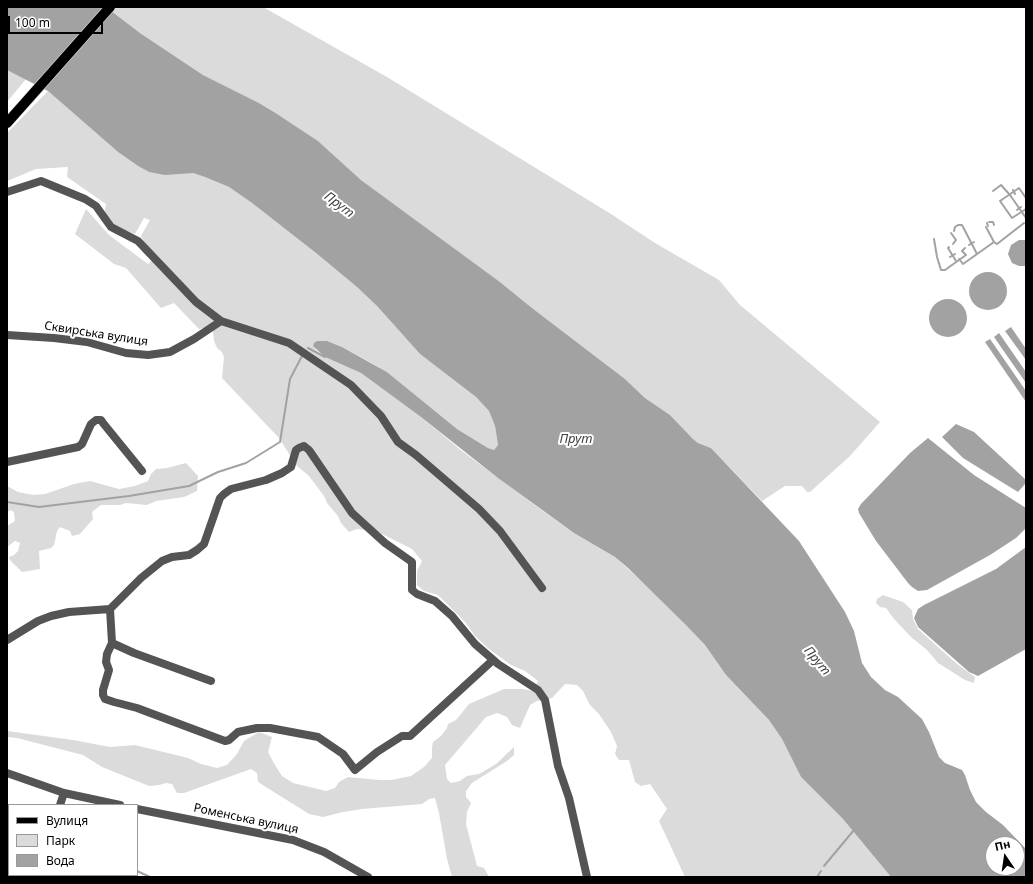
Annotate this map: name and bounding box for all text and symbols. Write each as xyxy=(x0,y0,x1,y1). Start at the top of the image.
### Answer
scale bar xyxy=(10,8,105,34)
text: 100 m xyxy=(15,14,50,31)
water label: Прут xyxy=(321,189,357,221)
street label: Сквирська вулиця xyxy=(43,319,149,349)
water label: Прут xyxy=(559,431,593,447)
water label: Прут xyxy=(800,643,834,679)
street label: Роменська вулиця xyxy=(192,801,300,837)
legend xyxy=(8,804,138,876)
text: Вулиця xyxy=(46,812,88,829)
text: Парк xyxy=(46,832,75,849)
north arrow xyxy=(985,836,1025,876)
text: Пн xyxy=(993,836,1012,854)
text: Вода xyxy=(46,852,75,869)

